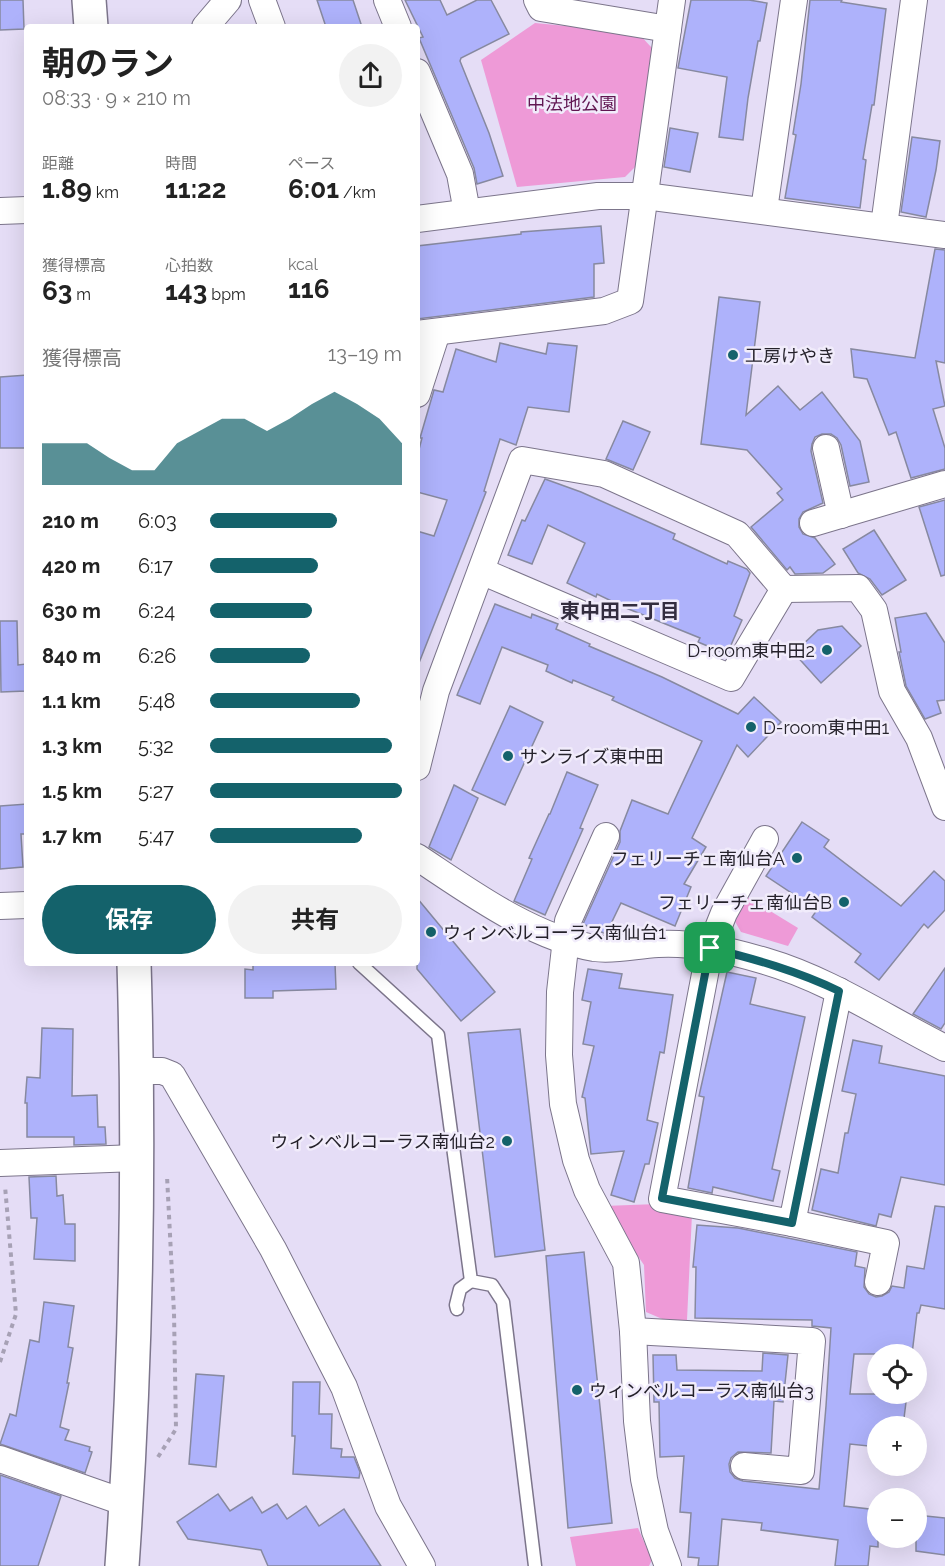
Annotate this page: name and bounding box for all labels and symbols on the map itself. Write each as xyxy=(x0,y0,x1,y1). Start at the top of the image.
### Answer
park label: 中法地公園 xyxy=(527,93,617,114)
place label: 工房けやき xyxy=(745,345,835,366)
marker: 工房けやき xyxy=(726,348,740,362)
district label: 東中田二丁目 xyxy=(560,599,680,623)
place label: D-room東中田2 xyxy=(687,640,815,661)
marker: D-room東中田2 xyxy=(820,643,834,657)
place label: D-room東中田1 xyxy=(763,717,889,738)
marker: D-room東中田1 xyxy=(744,720,758,734)
place label: サンライズ東中田 xyxy=(520,746,663,767)
marker: サンライズ東中田 xyxy=(501,749,515,763)
place label: フェリーチェ南仙台A xyxy=(611,848,785,869)
marker: フェリーチェ南仙台A xyxy=(790,851,804,865)
place label: フェリーチェ南仙台B xyxy=(658,892,832,913)
marker: フェリーチェ南仙台B xyxy=(837,895,851,909)
place label: ウィンベルコーラス南仙台1 xyxy=(443,922,666,943)
pin xyxy=(684,922,735,973)
marker: ウィンベルコーラス南仙台1 xyxy=(424,925,438,939)
place label: ウィンベルコーラス南仙台2 xyxy=(270,1131,495,1152)
marker: ウィンベルコーラス南仙台2 xyxy=(500,1134,514,1148)
place label: ウィンベルコーラス南仙台3 xyxy=(589,1380,814,1401)
marker: ウィンベルコーラス南仙台3 xyxy=(570,1383,584,1397)

